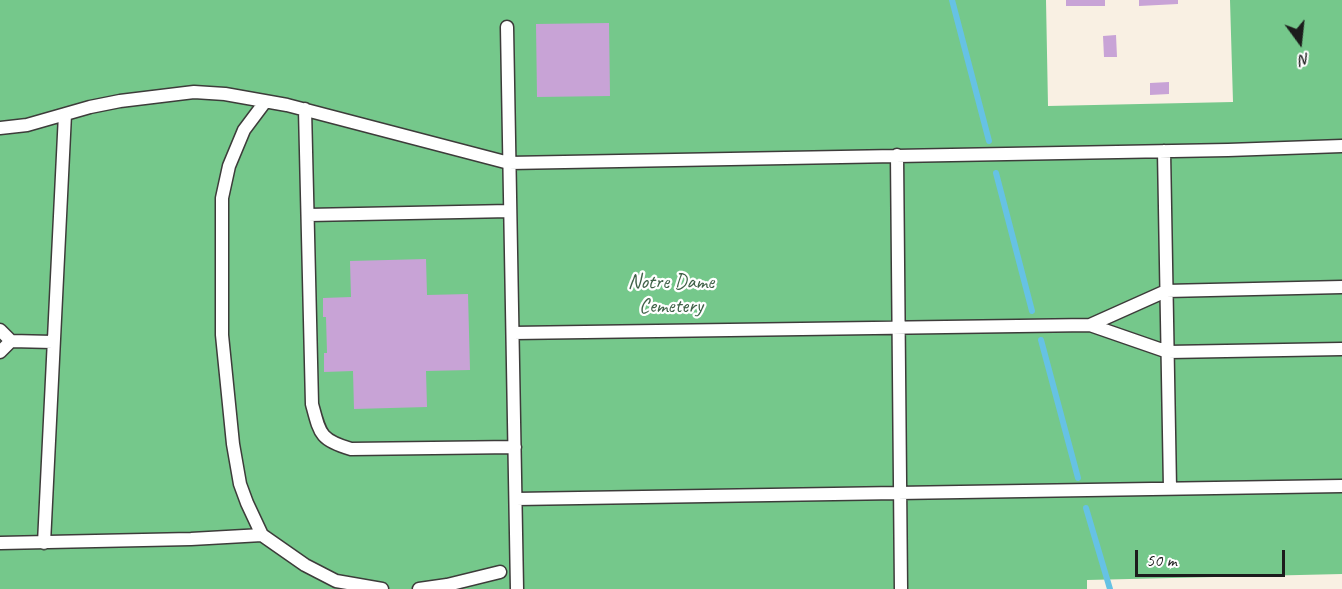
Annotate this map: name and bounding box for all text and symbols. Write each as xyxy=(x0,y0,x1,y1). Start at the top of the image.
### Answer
north arrow xyxy=(1270,12,1330,72)
text: N xyxy=(1297,48,1312,70)
park label: Notre Dame Cemetery xyxy=(628,269,714,319)
scale bar xyxy=(1138,538,1288,576)
text: 50 m xyxy=(1146,549,1177,571)

